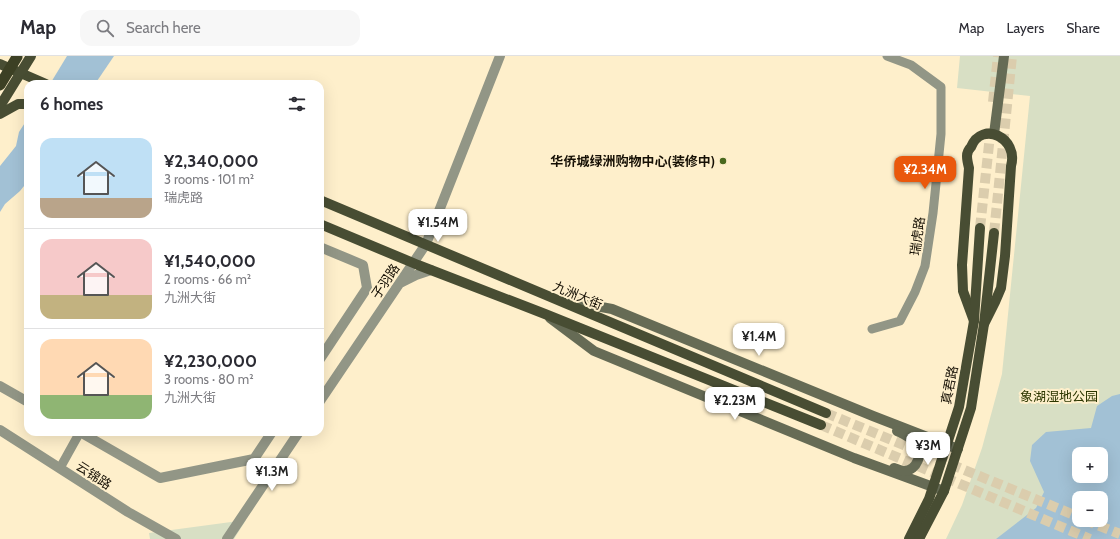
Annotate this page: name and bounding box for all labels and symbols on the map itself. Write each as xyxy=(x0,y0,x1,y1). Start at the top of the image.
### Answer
place label: 华侨城绿洲购物中心(装修中) xyxy=(550,153,715,169)
marker: 华侨城绿洲购物中心(装修中) xyxy=(718,156,728,166)
pin: ¥2.34M xyxy=(892,156,958,190)
pin: ¥1.54M xyxy=(405,209,471,243)
street label: 瑞虎路 xyxy=(906,216,928,256)
street label: 子羽路 xyxy=(367,260,403,302)
street label: 九洲大街 xyxy=(551,277,605,313)
pin: ¥1.4M xyxy=(731,323,787,357)
street label: 真君路 xyxy=(937,364,961,406)
pin: ¥2.23M xyxy=(702,387,768,421)
park label: 象湖湿地公园 xyxy=(1020,388,1098,404)
pin: ¥3M xyxy=(909,432,947,466)
street label: 云锦路 xyxy=(73,458,115,492)
pin: ¥1.3M xyxy=(244,458,300,492)

